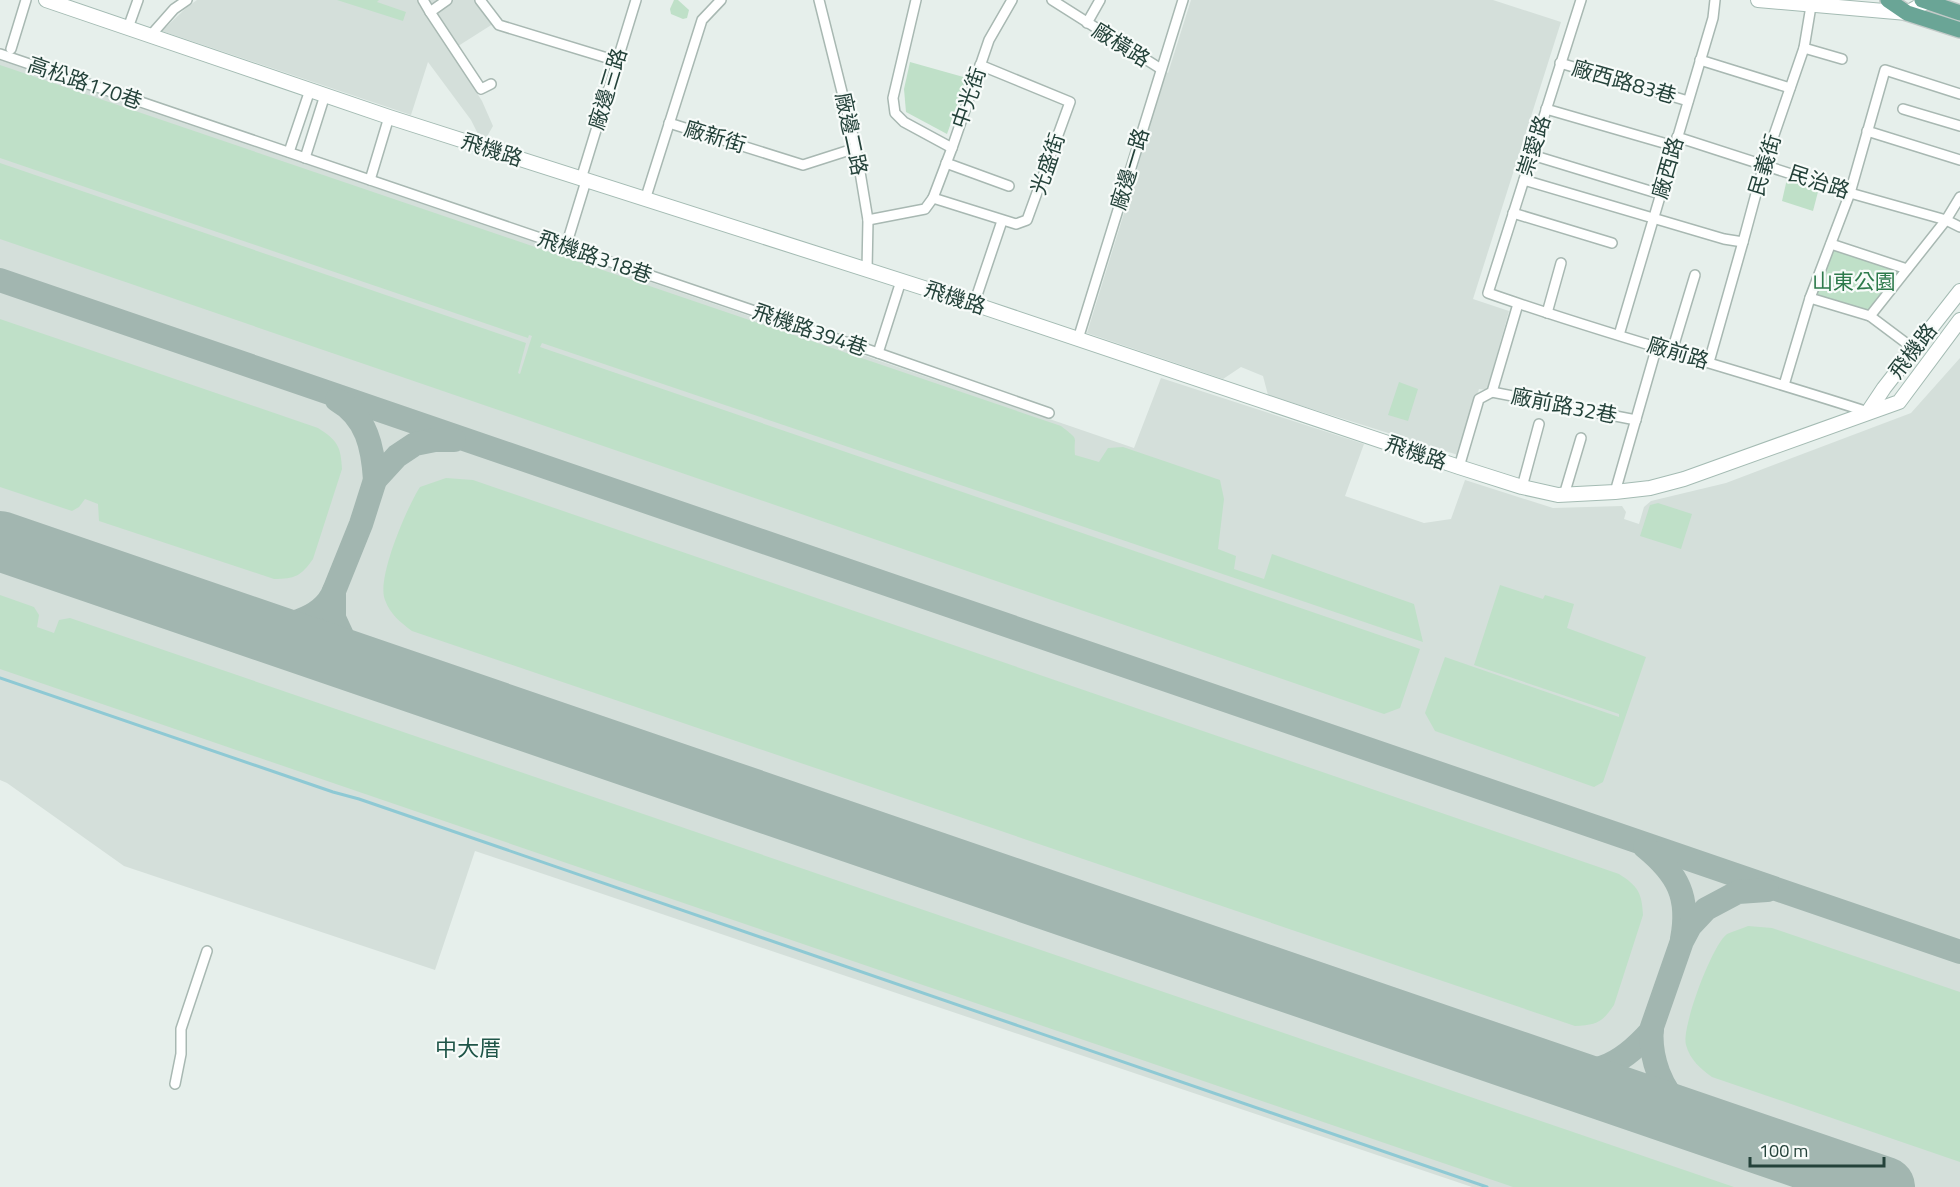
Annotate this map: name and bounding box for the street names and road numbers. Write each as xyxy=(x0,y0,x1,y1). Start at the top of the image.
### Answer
street label: 廠橫路 xyxy=(1086,14,1157,74)
street label: 廠邊三路 xyxy=(579,44,635,134)
street label: 高松路170巷 xyxy=(24,48,147,117)
street label: 廠西路83巷 xyxy=(1568,51,1680,111)
street label: 中光街 xyxy=(943,63,993,133)
street label: 廠邊二路 xyxy=(828,89,876,178)
street label: 崇愛路 xyxy=(1508,111,1558,181)
street label: 廠新街 xyxy=(680,112,750,161)
street label: 飛機路 xyxy=(457,124,527,174)
street label: 廠邊一路 xyxy=(1101,124,1157,214)
street label: 光盛街 xyxy=(1022,129,1072,199)
street label: 民義街 xyxy=(1740,130,1789,200)
street label: 廠西路 xyxy=(1643,133,1691,202)
street label: 民治路 xyxy=(1784,156,1854,206)
street label: 飛機路318巷 xyxy=(534,222,657,291)
street label: 飛機路 xyxy=(920,272,990,322)
street label: 飛機路394巷 xyxy=(749,295,872,364)
street label: 飛機路 xyxy=(1880,316,1944,385)
street label: 廠前路 xyxy=(1643,328,1713,377)
street label: 廠前路32巷 xyxy=(1508,379,1620,431)
street label: 飛機路 xyxy=(1381,427,1451,477)

